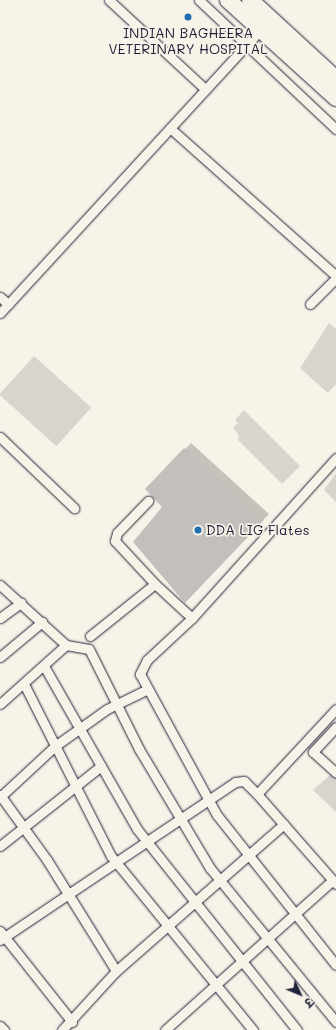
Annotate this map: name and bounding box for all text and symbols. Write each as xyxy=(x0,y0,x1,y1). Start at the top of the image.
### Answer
marker: INDIAN BAGHEERA VETERINARY HOSPITAL xyxy=(182,11,194,23)
place label: INDIAN BAGHEERA VETERINARY HOSPITAL xyxy=(108,25,268,58)
place label: DDA LIG Flates xyxy=(206,522,309,538)
marker: DDA LIG Flates xyxy=(193,525,203,535)
north arrow xyxy=(280,974,320,1014)
text: उ xyxy=(301,995,317,1011)

